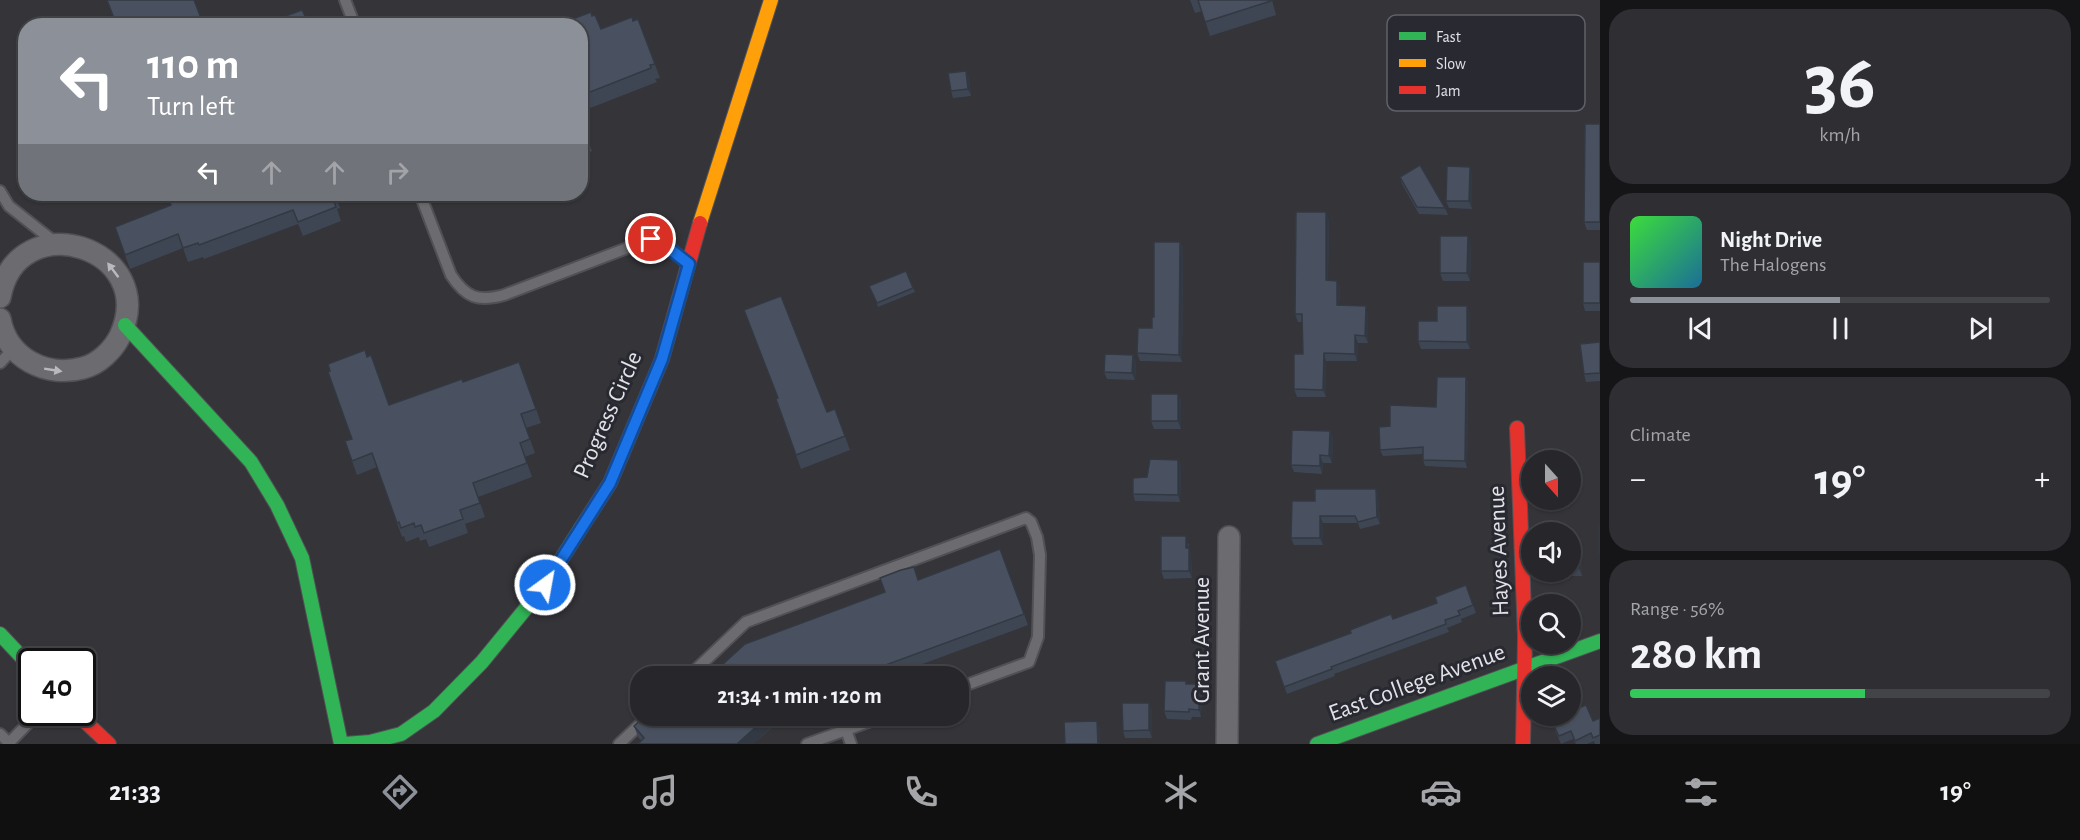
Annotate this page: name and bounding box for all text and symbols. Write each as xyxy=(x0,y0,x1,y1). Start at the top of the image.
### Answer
legend xyxy=(1387,15,1585,111)
text: Fast xyxy=(1436,29,1461,45)
icon: left xyxy=(48,42,126,120)
text: 110 m xyxy=(147,44,239,86)
text: 36 xyxy=(1804,45,1876,123)
text: Slow xyxy=(1436,56,1466,72)
text: Jam xyxy=(1436,83,1461,99)
text: Turn left xyxy=(147,93,235,120)
text: km/h xyxy=(1819,125,1861,145)
icon: left xyxy=(192,156,225,189)
icon: ahead xyxy=(255,156,288,189)
icon: ahead xyxy=(318,156,351,189)
icon: right xyxy=(381,156,414,189)
pin xyxy=(625,213,676,264)
icon: arrive xyxy=(634,222,667,255)
text: Night Drive xyxy=(1720,229,1822,251)
text: The Halogens xyxy=(1720,255,1826,275)
one-way arrow xyxy=(107,262,119,278)
icon: previous xyxy=(1684,312,1717,345)
icon: pause xyxy=(1824,312,1857,345)
icon: next xyxy=(1964,312,1997,345)
street label: Progress Circle xyxy=(569,348,647,482)
one-way arrow xyxy=(44,365,63,374)
text: Climate xyxy=(1630,425,1691,445)
north arrow xyxy=(1521,450,1581,510)
map controls xyxy=(1521,450,1581,726)
text: 19° xyxy=(1814,458,1866,503)
text: − xyxy=(1630,463,1646,496)
text: + xyxy=(2034,463,2050,496)
street label: Hayes Avenue xyxy=(1485,485,1513,617)
button: sound xyxy=(1521,522,1581,582)
position arrow xyxy=(513,553,577,617)
street label: Grant Avenue xyxy=(1190,577,1214,703)
button: search xyxy=(1521,594,1581,654)
text: Range · 56% xyxy=(1630,599,1724,619)
text: 280 km xyxy=(1630,632,1762,677)
street label: East College Avenue xyxy=(1326,640,1508,726)
speed limit sign: 40 xyxy=(18,648,96,726)
button: layers xyxy=(1521,666,1581,726)
text: 21:34 · 1 min · 120 m xyxy=(717,685,882,707)
icon: directions xyxy=(379,771,421,813)
icon: music xyxy=(639,771,681,813)
icon: phone xyxy=(900,771,942,813)
icon: climate xyxy=(1160,771,1202,813)
icon: car xyxy=(1420,771,1462,813)
icon: filters xyxy=(1680,771,1722,813)
text: 21:33 xyxy=(109,778,161,805)
text: 19° xyxy=(1940,778,1971,805)

